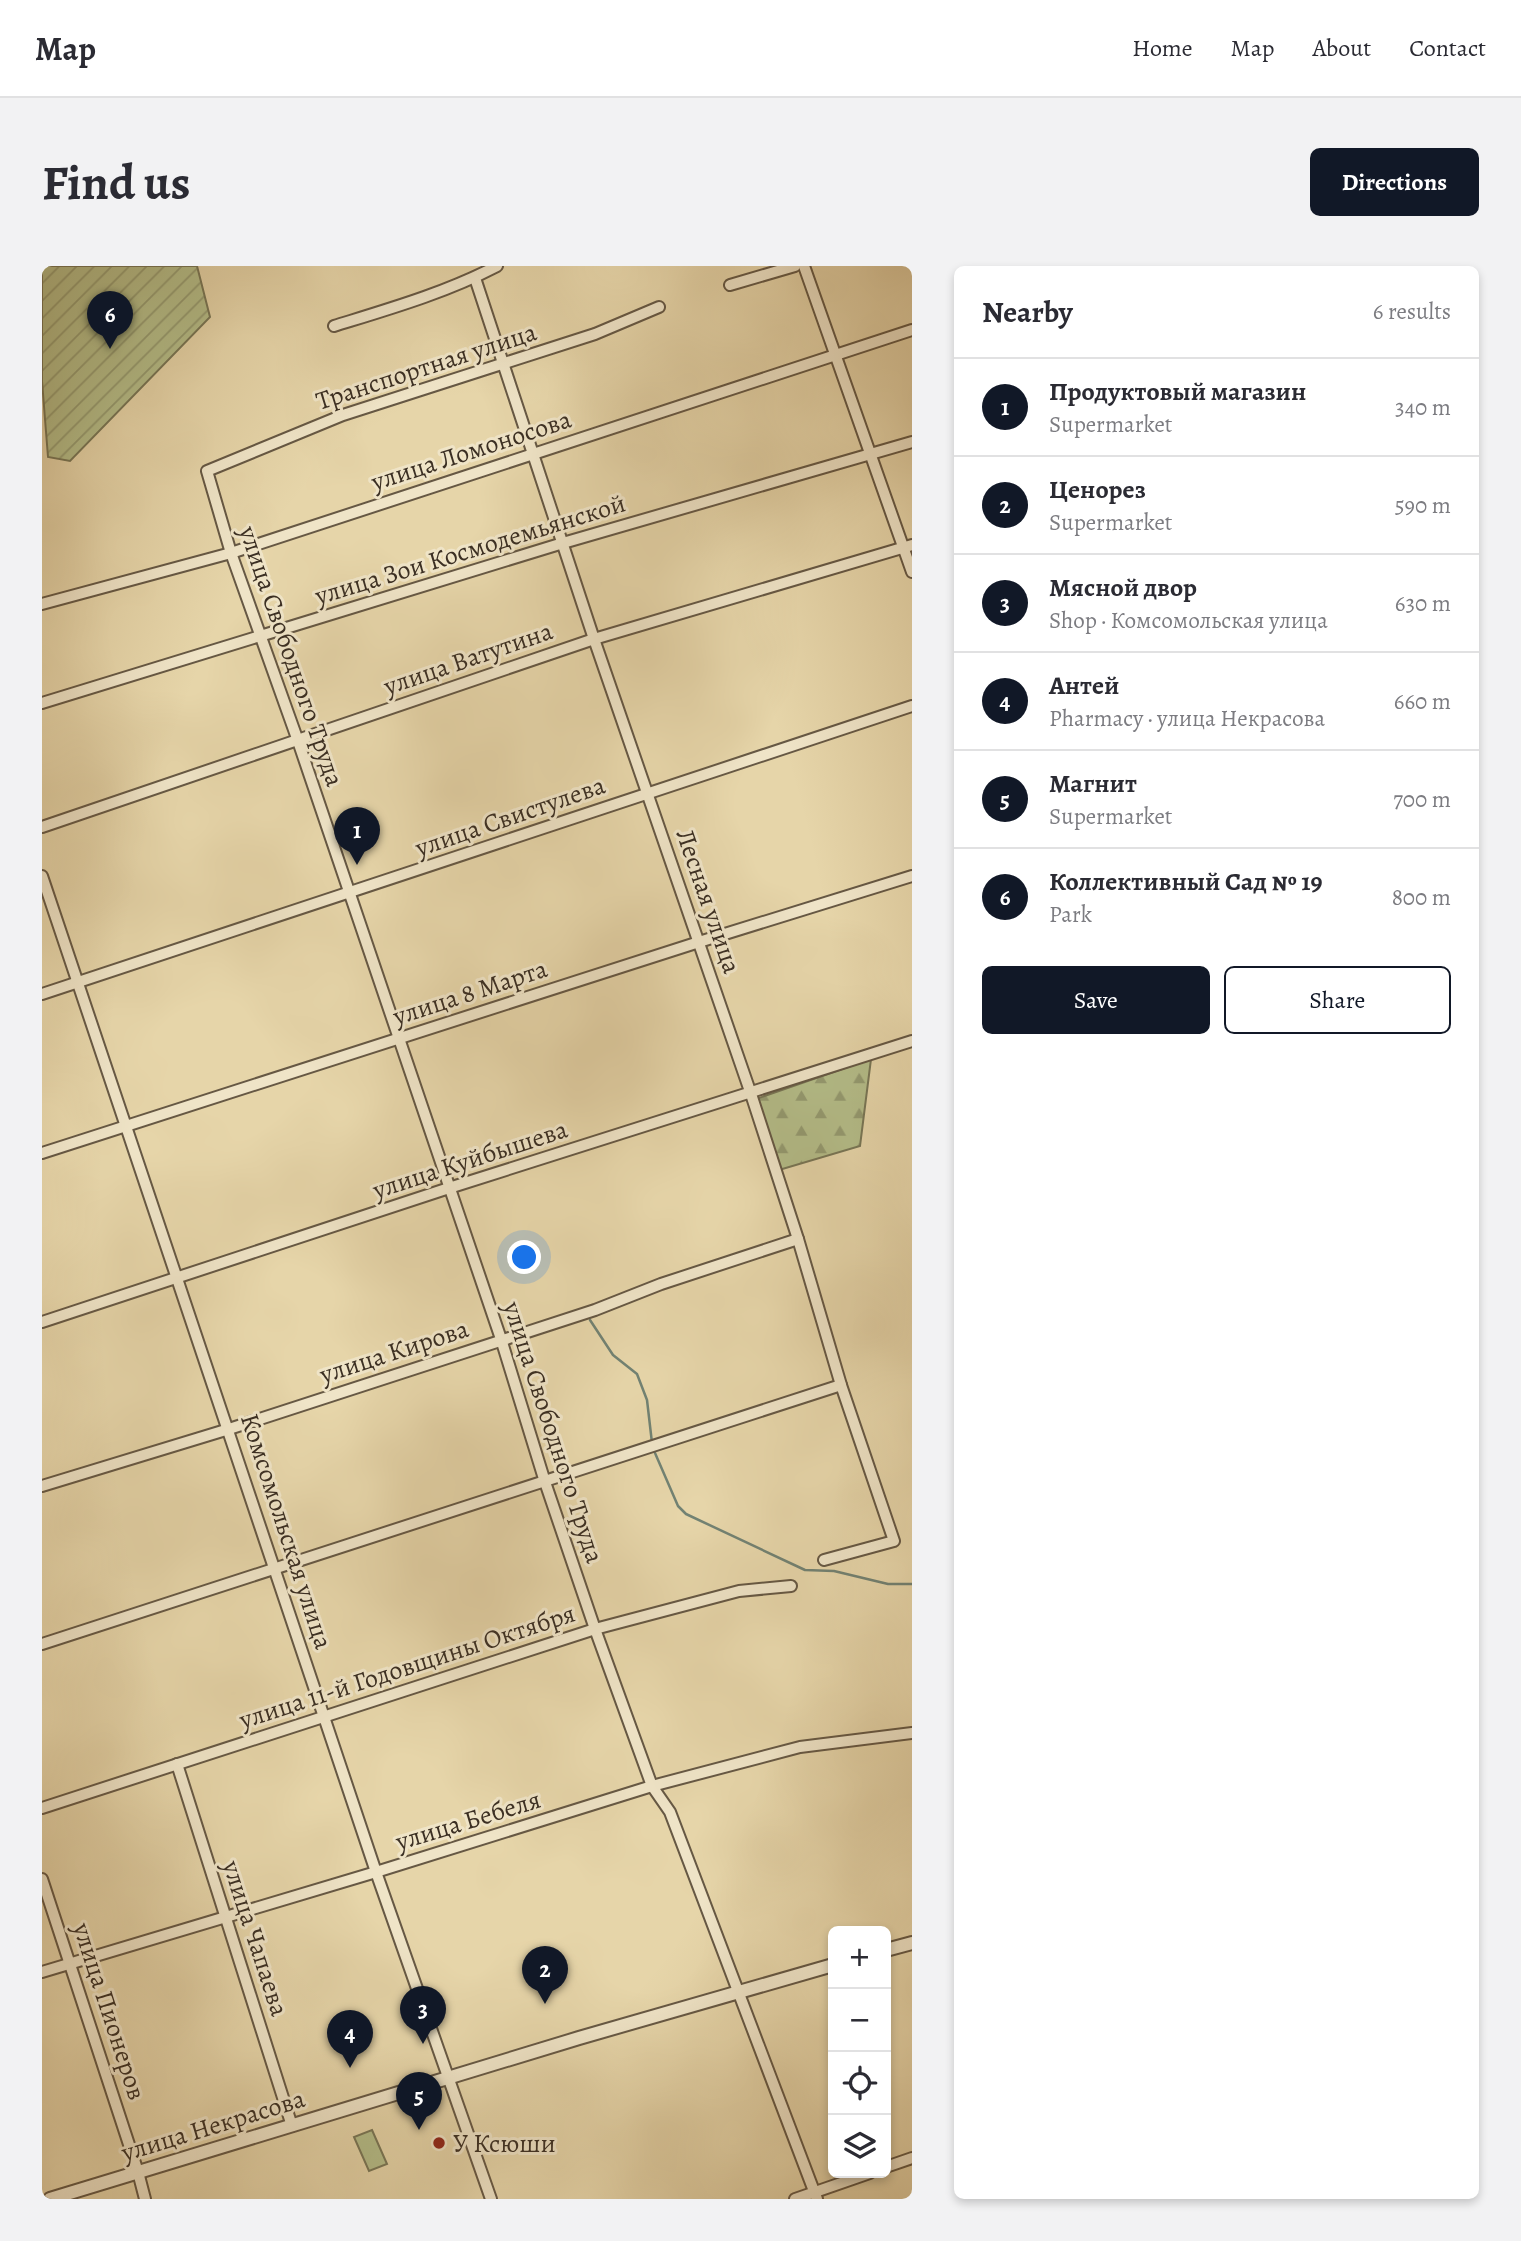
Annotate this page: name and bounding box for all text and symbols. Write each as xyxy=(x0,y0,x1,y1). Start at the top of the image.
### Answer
text: Map xyxy=(35,26,96,71)
text: Home xyxy=(1132,32,1193,64)
text: Map xyxy=(1231,32,1275,64)
text: About xyxy=(1313,32,1371,64)
text: Contact xyxy=(1409,32,1486,64)
button: Directions xyxy=(1310,148,1479,216)
text: Find us xyxy=(42,149,190,216)
pin: 6 xyxy=(87,291,133,349)
text: Nearby xyxy=(982,292,1073,332)
text: 6 results xyxy=(1373,296,1451,327)
street label: Транспортная улица xyxy=(311,314,541,419)
text: Продуктовый магазин xyxy=(1049,374,1306,409)
text: 1 xyxy=(1001,392,1009,423)
text: 340 m xyxy=(1395,392,1451,423)
street label: улица Ломоносова xyxy=(366,402,576,500)
text: Supermarket xyxy=(1049,409,1172,440)
text: Ценорез xyxy=(1049,472,1146,507)
street label: улица Зои Космодемьянской xyxy=(310,486,630,614)
text: 2 xyxy=(999,490,1011,521)
text: 590 m xyxy=(1395,490,1451,521)
text: Supermarket xyxy=(1049,507,1172,538)
street label: улица Свободного Труда xyxy=(230,520,353,791)
text: Мясной двор xyxy=(1049,570,1197,605)
text: 3 xyxy=(1000,588,1010,619)
text: 630 m xyxy=(1395,588,1451,619)
text: Shop · Комсомольская улица xyxy=(1049,605,1328,636)
street label: улица Ватутина xyxy=(378,613,557,704)
text: Антей xyxy=(1049,668,1119,703)
text: 4 xyxy=(1000,686,1010,717)
text: 660 m xyxy=(1394,686,1451,717)
text: Pharmacy · улица Некрасова xyxy=(1049,703,1325,734)
text: Магнит xyxy=(1049,766,1137,801)
street label: улица Свистулева xyxy=(410,768,610,866)
text: 5 xyxy=(1000,784,1010,815)
text: 700 m xyxy=(1393,784,1451,815)
text: Supermarket xyxy=(1049,801,1172,832)
pin: 1 xyxy=(334,807,380,865)
street label: Лесная улица xyxy=(667,824,750,978)
text: Коллективный Сад № 19 xyxy=(1049,864,1323,899)
text: 6 xyxy=(1000,882,1010,913)
text: 800 m xyxy=(1392,882,1451,913)
text: Park xyxy=(1049,899,1092,930)
street label: улица 8 Марта xyxy=(388,951,552,1034)
button: Save xyxy=(982,966,1210,1034)
button: Share xyxy=(1224,966,1451,1034)
street label: улица Куйбышева xyxy=(367,1111,572,1208)
your location xyxy=(507,1240,541,1274)
street label: улица Свободного Труда xyxy=(494,1296,612,1567)
street label: улица Кирова xyxy=(314,1311,473,1392)
street label: Комсомольская улица xyxy=(232,1409,341,1653)
street label: улица 11-й Годовщины Октября xyxy=(234,1596,580,1738)
street label: улица Бебеля xyxy=(390,1782,545,1859)
street label: улица Чапаева xyxy=(214,1855,297,2020)
street label: улица Пионеров xyxy=(64,1917,155,2104)
map controls xyxy=(828,1926,891,2178)
button: + xyxy=(828,1926,891,1989)
pin: 2 xyxy=(522,1946,568,2004)
pin: 3 xyxy=(400,1986,446,2044)
button: − xyxy=(828,1989,891,2052)
pin: 4 xyxy=(327,2010,373,2068)
button: locate xyxy=(828,2052,891,2115)
pin: 5 xyxy=(396,2072,442,2130)
street label: улица Некрасова xyxy=(116,2081,309,2170)
button: layers xyxy=(828,2115,891,2178)
place label: У Ксюши xyxy=(453,2126,556,2161)
marker: У Ксюши xyxy=(431,2135,447,2151)

